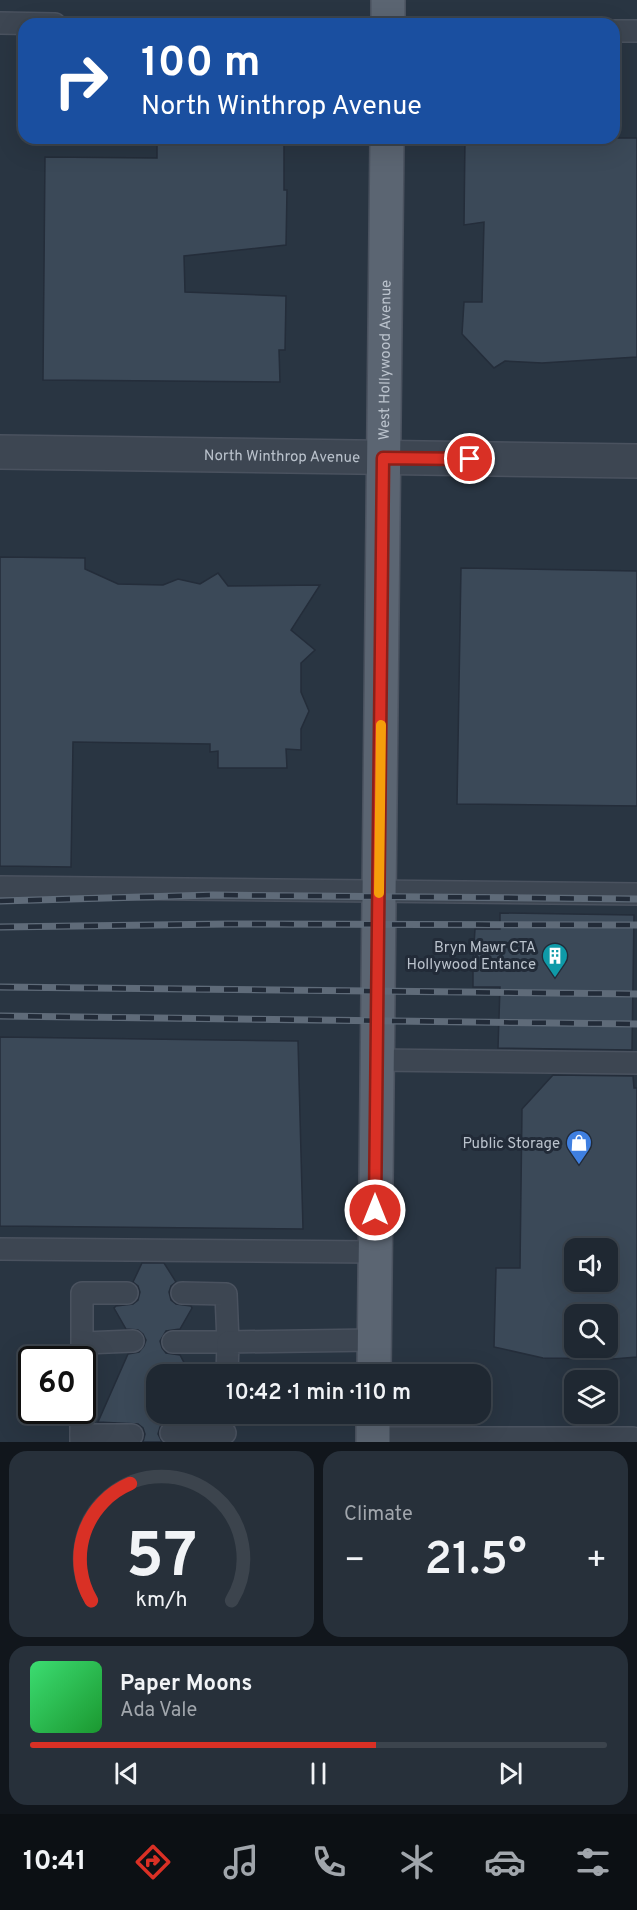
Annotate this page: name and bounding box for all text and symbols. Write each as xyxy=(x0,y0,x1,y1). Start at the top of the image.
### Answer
text: 100 m xyxy=(141,38,260,91)
icon: right xyxy=(42,42,120,120)
text: North Winthrop Avenue xyxy=(141,90,422,124)
street label: West Hollywood Avenue xyxy=(376,280,397,440)
pin xyxy=(444,433,495,484)
icon: arrive xyxy=(453,442,486,475)
street label: North Winthrop Avenue xyxy=(204,447,360,468)
place label: Bryn Mawr CTA Hollywood Entance xyxy=(406,939,536,975)
building icon: Bryn Mawr CTA Hollywood Entance xyxy=(540,941,570,979)
shop icon: Public Storage xyxy=(564,1128,594,1166)
place label: Public Storage xyxy=(462,1135,560,1154)
position arrow xyxy=(343,1178,407,1242)
map controls xyxy=(564,1238,618,1424)
button: sound xyxy=(564,1238,618,1292)
button: search xyxy=(564,1304,618,1358)
speed limit sign: 60 xyxy=(18,1346,96,1424)
button: layers xyxy=(564,1370,618,1424)
text: 10:42 · 1 min · 110 m xyxy=(226,1380,411,1407)
text: Climate xyxy=(344,1502,413,1528)
text: 57 xyxy=(126,1520,197,1599)
text: 21.5° xyxy=(424,1533,527,1590)
text: − xyxy=(344,1541,365,1583)
text: + xyxy=(586,1541,607,1583)
text: km/h xyxy=(135,1587,188,1614)
text: Paper Moons xyxy=(120,1671,252,1698)
text: Ada Vale xyxy=(120,1698,197,1724)
icon: previous xyxy=(110,1757,143,1790)
icon: pause xyxy=(302,1757,335,1790)
icon: next xyxy=(494,1757,527,1790)
icon: directions xyxy=(132,1841,174,1883)
icon: music xyxy=(220,1841,262,1883)
icon: phone xyxy=(308,1841,350,1883)
icon: climate xyxy=(396,1841,438,1883)
icon: car xyxy=(484,1841,526,1883)
icon: filters xyxy=(572,1841,614,1883)
text: 10:41 xyxy=(23,1845,86,1879)

